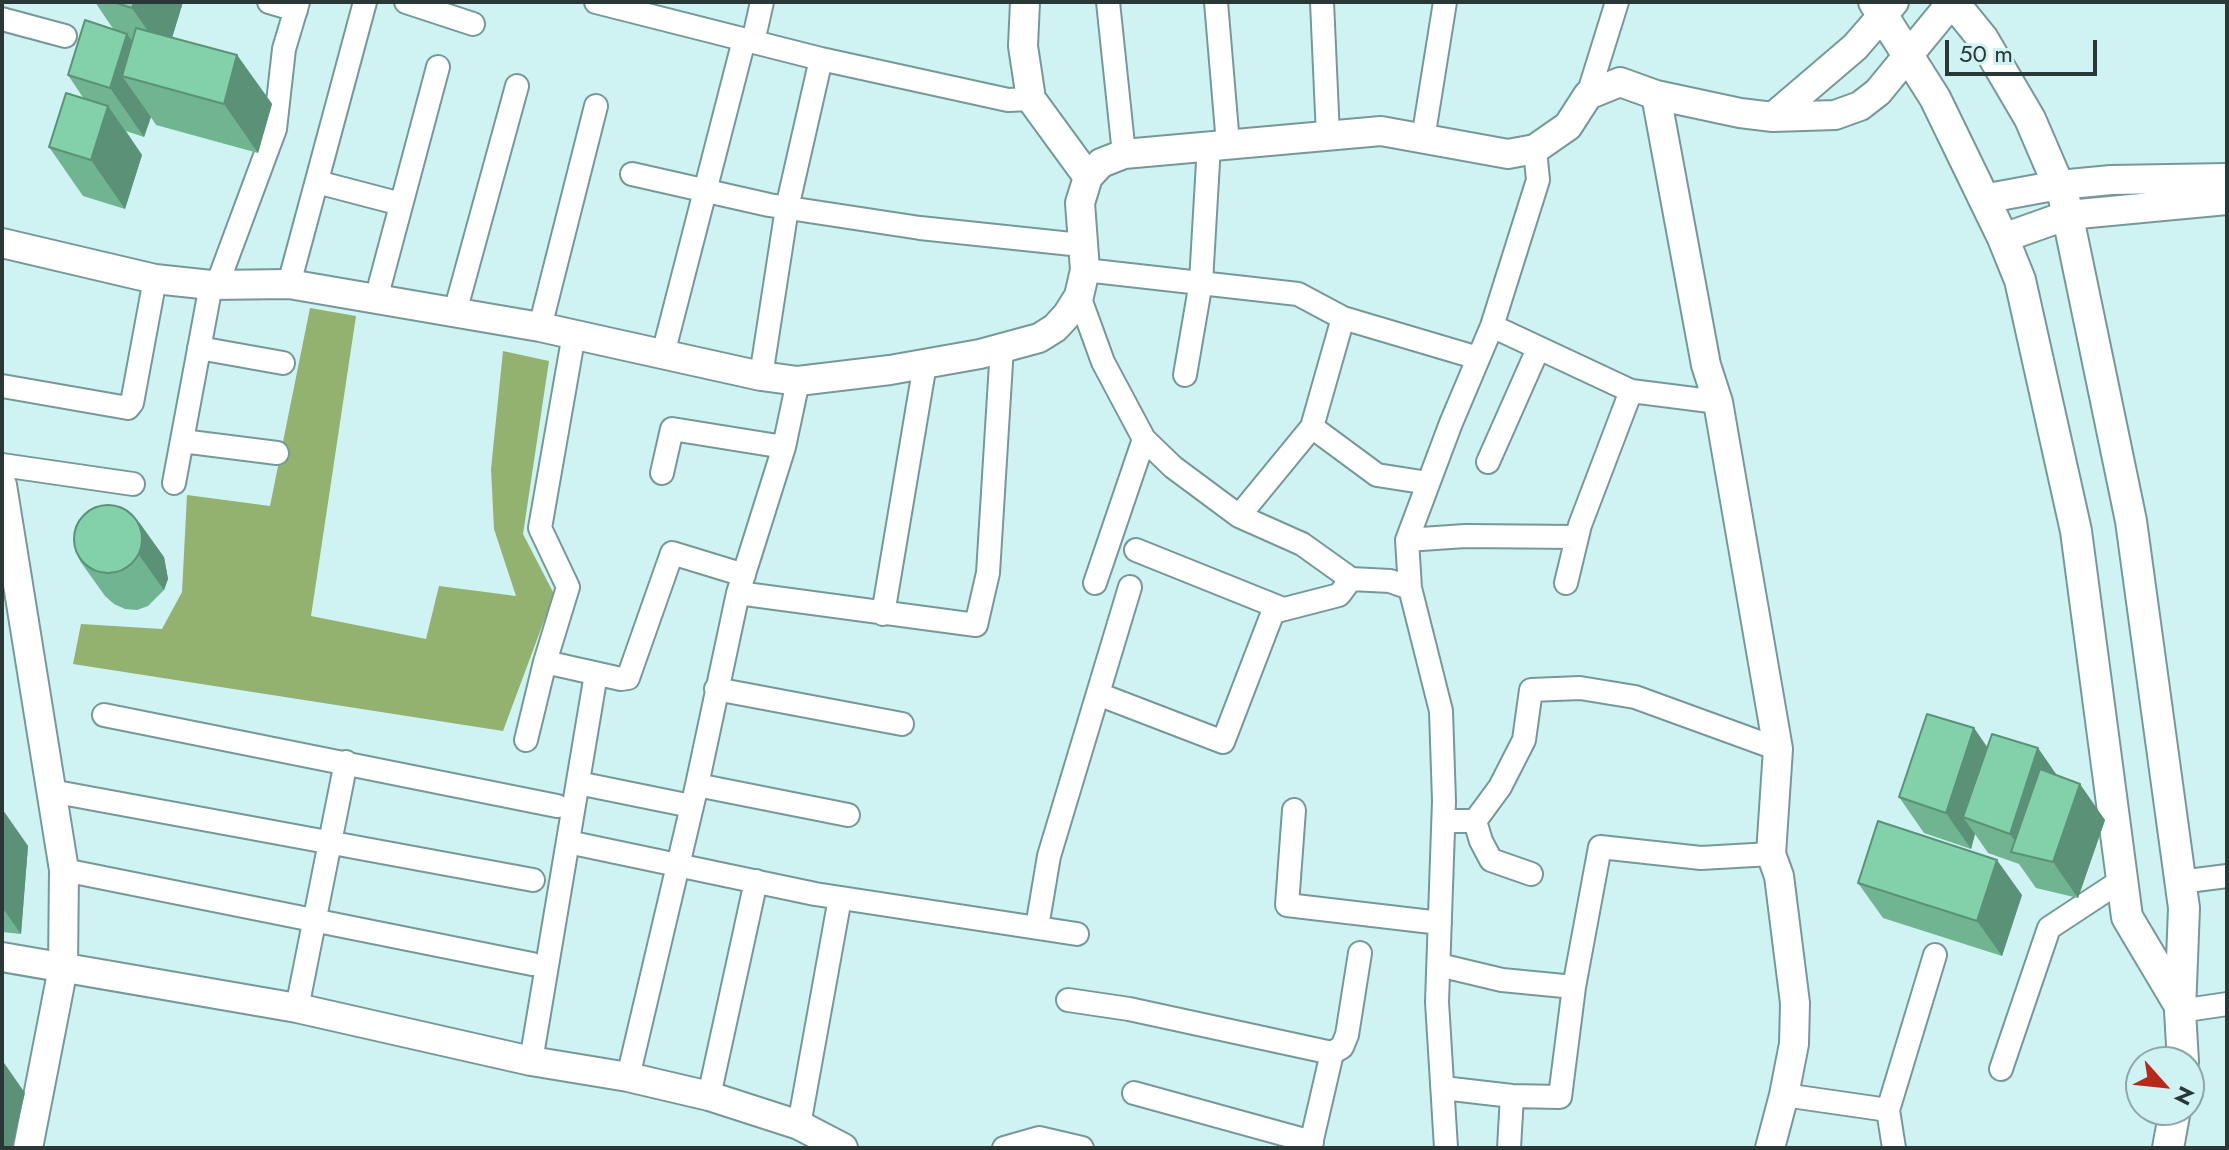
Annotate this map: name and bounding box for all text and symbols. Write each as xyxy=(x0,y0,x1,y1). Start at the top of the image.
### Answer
scale bar xyxy=(1949,24,2101,74)
text: 50 m xyxy=(1959,36,2013,71)
north arrow xyxy=(2125,1046,2205,1126)
text: N xyxy=(2166,1081,2203,1111)

